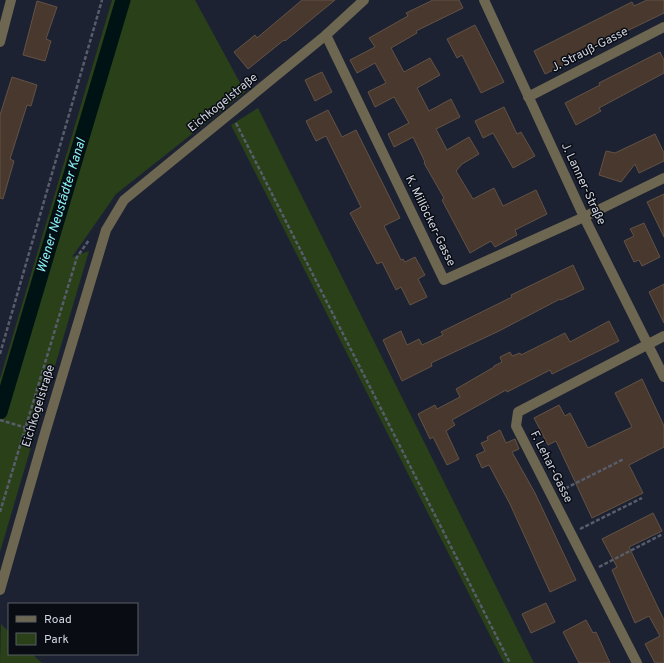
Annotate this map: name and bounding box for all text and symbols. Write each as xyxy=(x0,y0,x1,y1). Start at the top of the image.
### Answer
street label: J. Strauß-Gasse xyxy=(549,24,631,76)
street label: Eichkogelstraße xyxy=(185,70,261,136)
water label: Wiener Neustädter Kanal xyxy=(34,136,90,275)
street label: J. Lanner-Straße xyxy=(557,140,609,228)
street label: K. Millöcker-Gasse xyxy=(401,173,459,269)
street label: Eichkogelstraße xyxy=(19,363,59,449)
street label: F. Lehar-Gasse xyxy=(526,428,576,506)
legend xyxy=(8,603,138,655)
text: Road xyxy=(44,612,72,628)
text: Park xyxy=(44,632,69,648)

